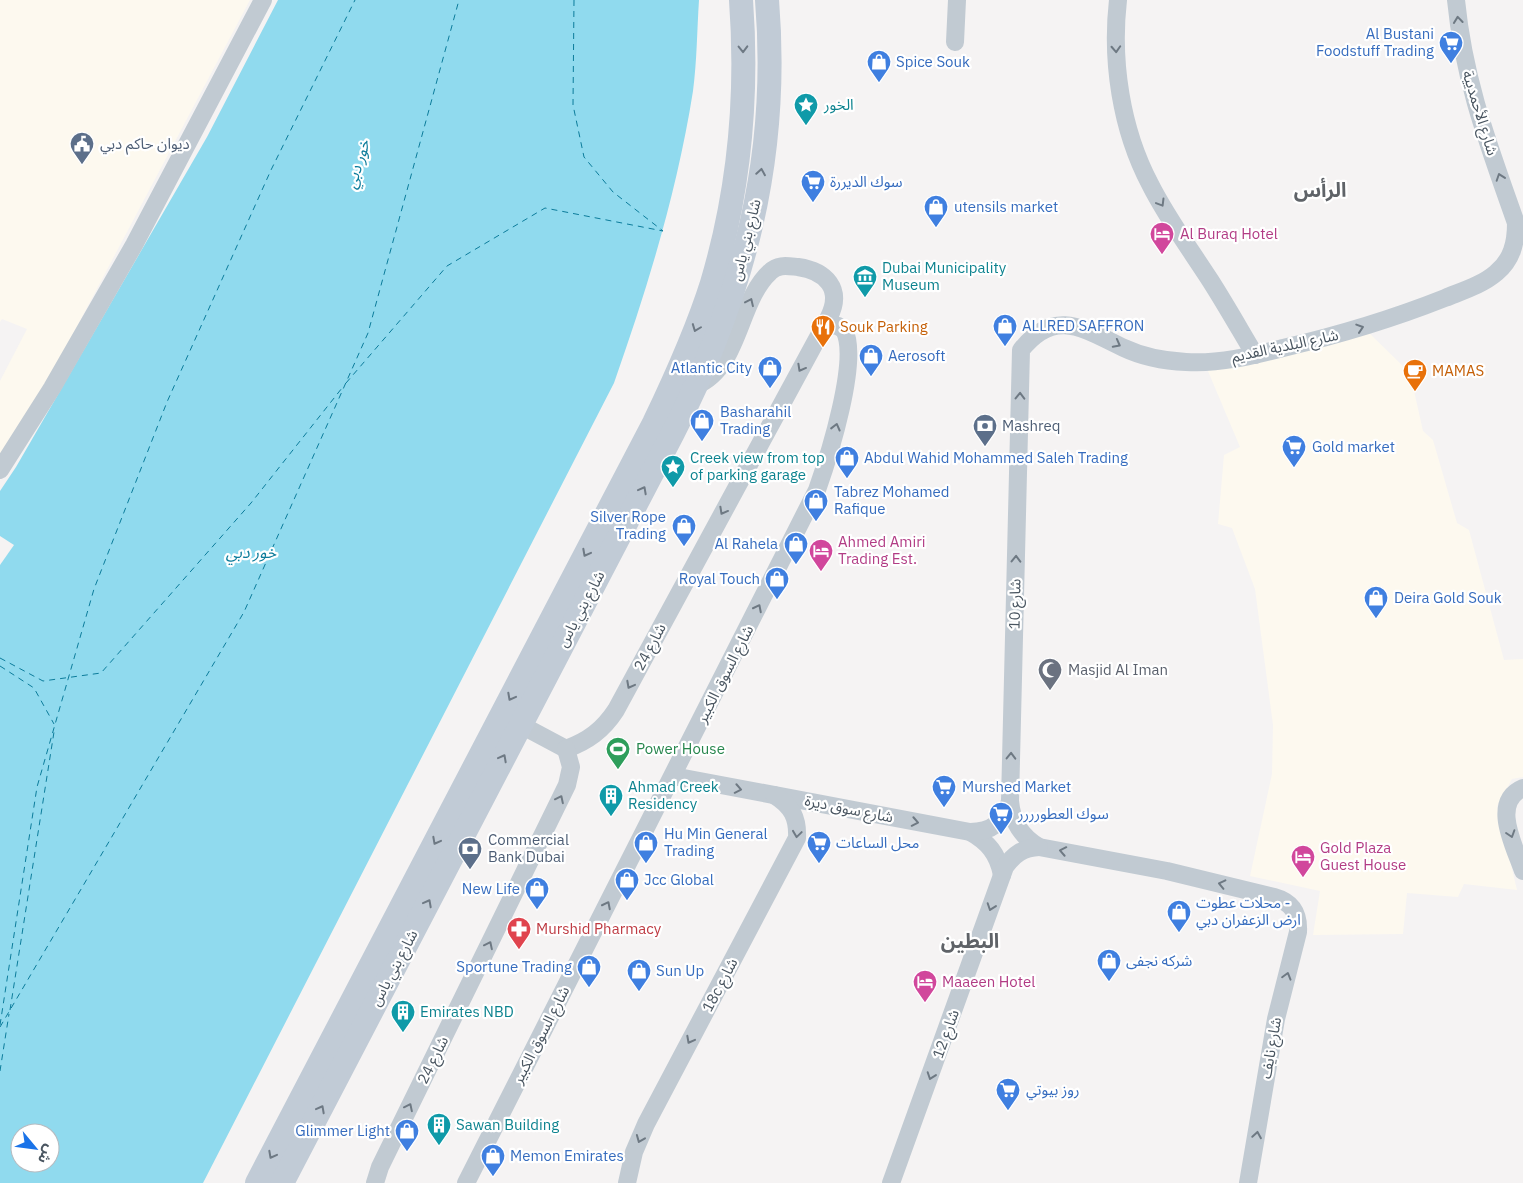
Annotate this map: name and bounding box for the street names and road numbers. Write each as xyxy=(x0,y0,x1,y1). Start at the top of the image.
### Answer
street label: شارع الأحمديية xyxy=(1456,68,1502,159)
street label: شارع بني ياس xyxy=(726,197,768,283)
street label: شارع البلدية القديم xyxy=(1230,325,1341,369)
street label: شارع بني ياس xyxy=(553,567,611,652)
street label: شارع 10 xyxy=(1005,578,1027,630)
street label: شارع 24 xyxy=(629,620,673,675)
street label: شارع السوق الكبير xyxy=(691,622,760,728)
street label: شارع سوق ديرة xyxy=(803,791,895,829)
street label: شارع بني ياس xyxy=(366,926,424,1011)
street label: 18c شارع xyxy=(697,954,744,1016)
street label: شارع السوق الكبير xyxy=(507,983,576,1089)
street label: شارع 12 xyxy=(928,1006,966,1062)
street label: شارع نايف xyxy=(1256,1015,1288,1081)
street label: شارع 24 xyxy=(413,1033,455,1088)

